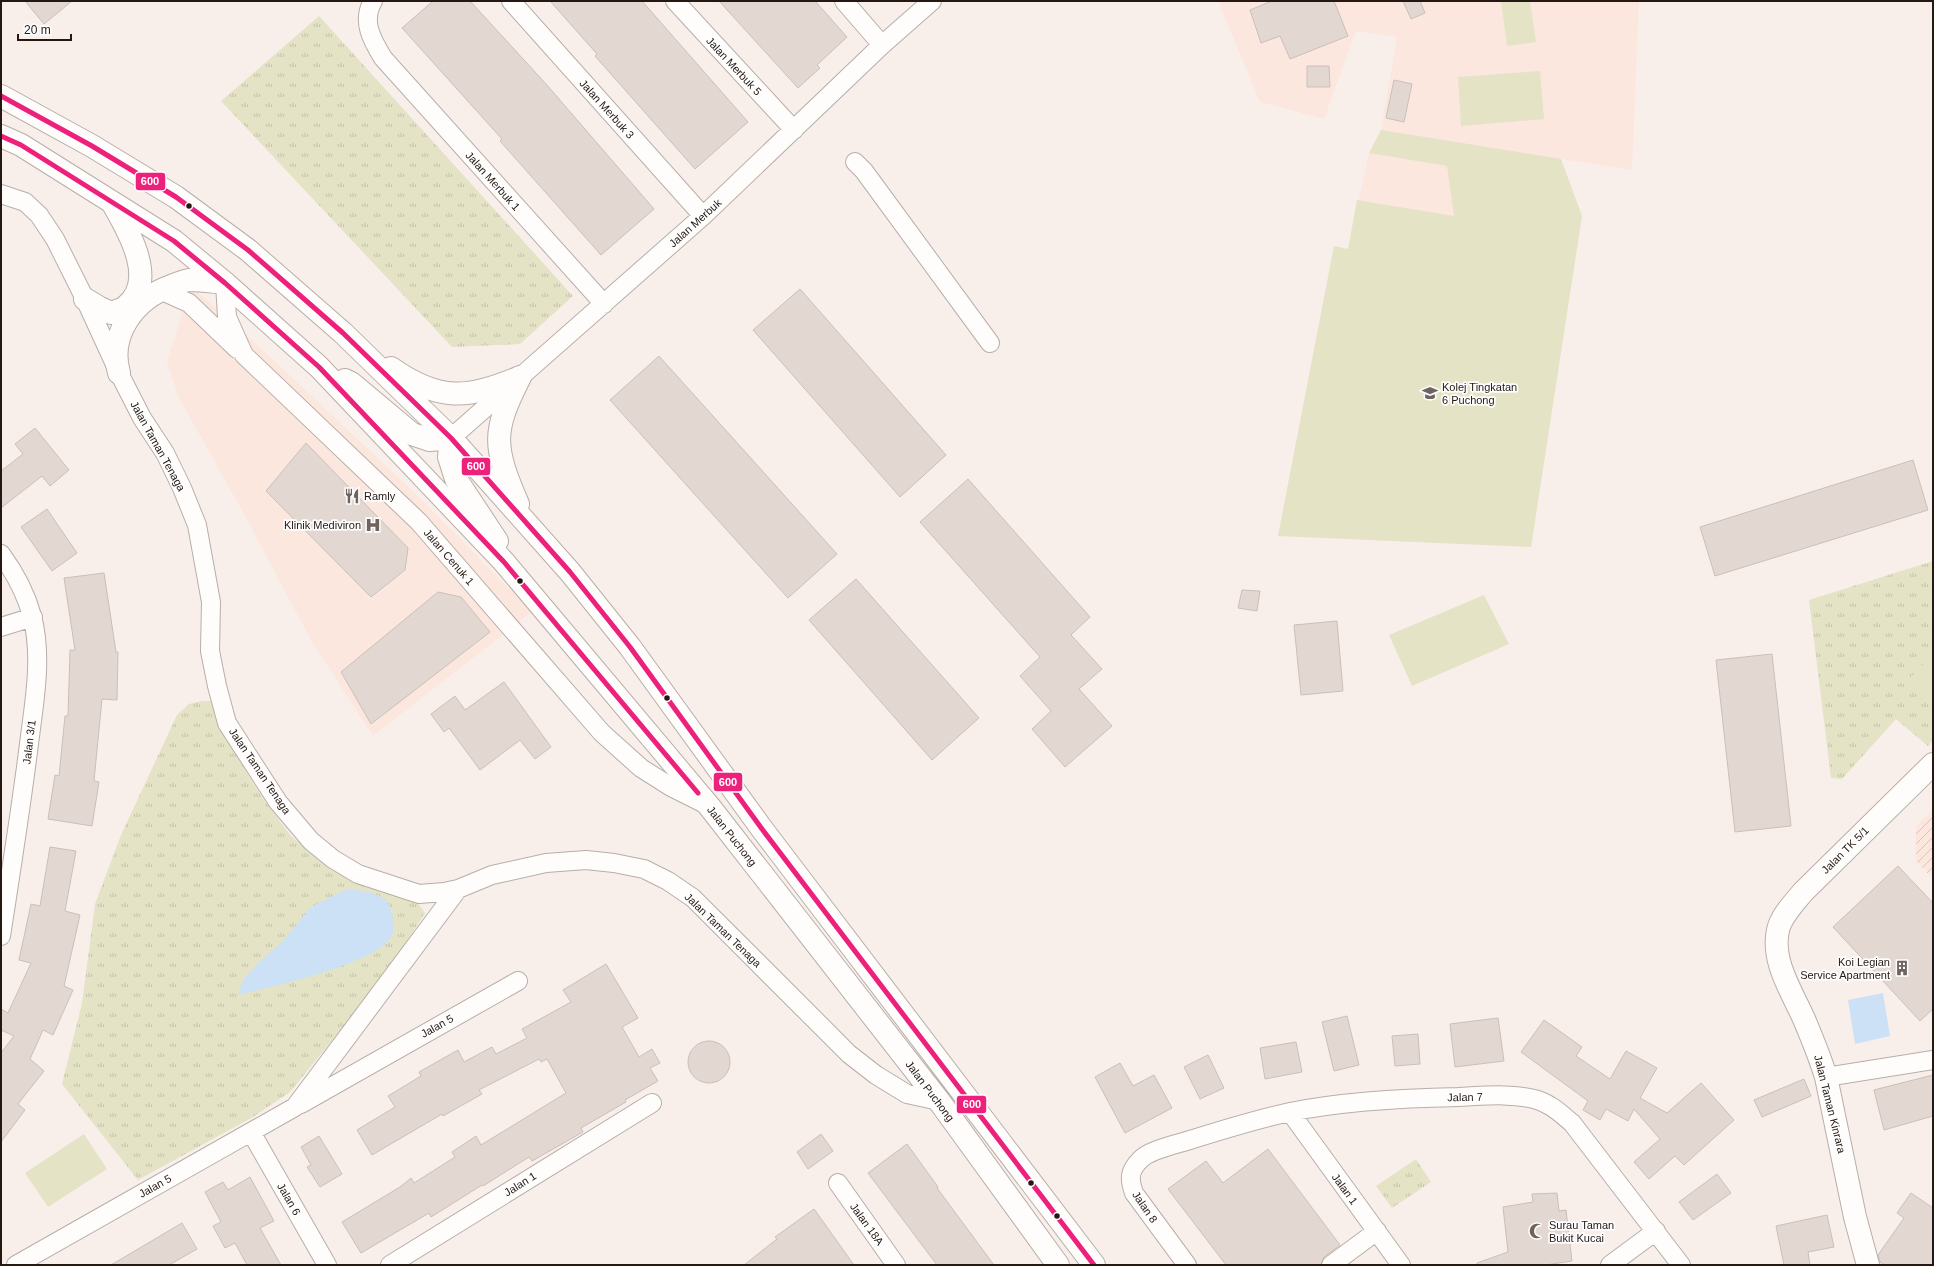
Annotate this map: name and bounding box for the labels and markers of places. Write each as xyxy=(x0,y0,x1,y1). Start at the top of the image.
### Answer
unlabelled marker xyxy=(184,201,194,211)
place label: Kolej Tingkatan 6 Puchong xyxy=(1442,381,1517,406)
school or university icon: Kolej Tingkatan 6 Puchong xyxy=(1421,384,1439,402)
restaurant icon: Ramly xyxy=(343,487,361,505)
place label: Ramly xyxy=(364,490,396,502)
hospital icon: Klinik Mediviron xyxy=(364,516,382,534)
place label: Klinik Mediviron xyxy=(284,519,361,531)
unlabelled marker xyxy=(515,576,525,586)
unlabelled marker xyxy=(662,693,672,703)
place label: Koi Legian Service Apartment xyxy=(1800,956,1890,981)
building icon: Koi Legian Service Apartment xyxy=(1893,959,1911,977)
unlabelled marker xyxy=(1026,1178,1036,1188)
unlabelled marker xyxy=(1052,1211,1062,1221)
place label: Surau Taman Bukit Kucai xyxy=(1549,1219,1614,1244)
mosque icon: Surau Taman Bukit Kucai xyxy=(1528,1222,1546,1240)

